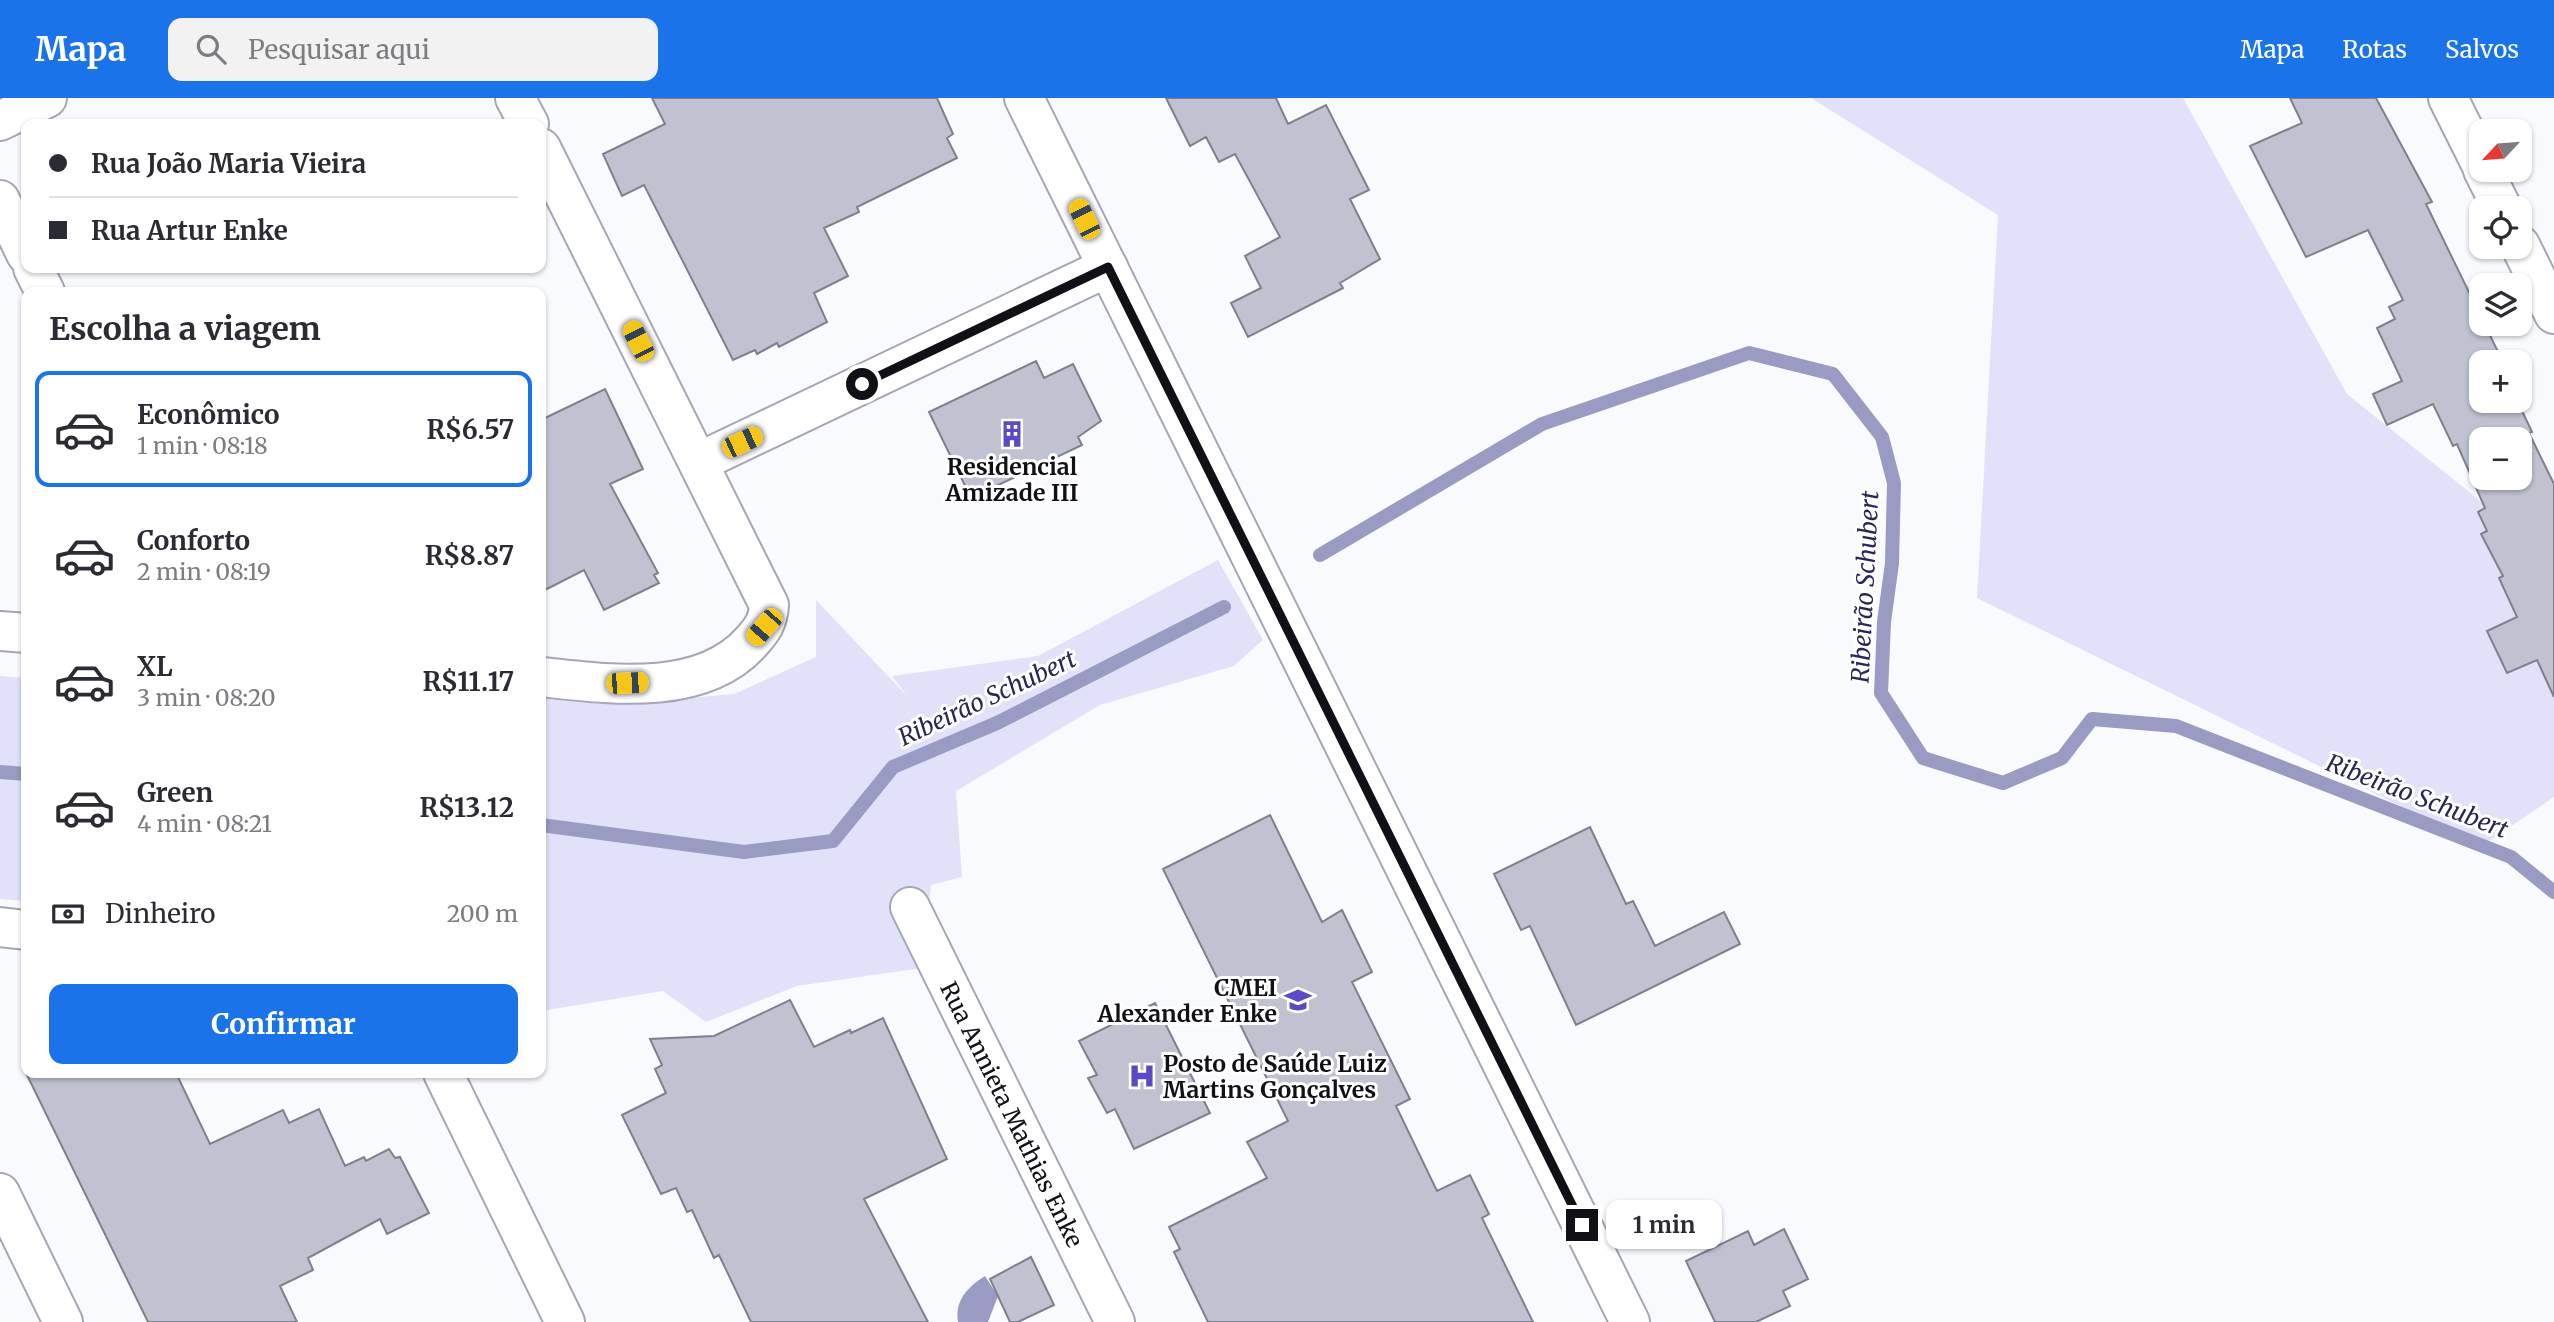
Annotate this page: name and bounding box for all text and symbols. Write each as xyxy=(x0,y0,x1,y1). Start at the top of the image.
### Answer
search box xyxy=(168,18,658,81)
text: Mapa xyxy=(35,29,126,70)
icon: search xyxy=(192,30,230,68)
text: Pesquisar aqui xyxy=(248,33,430,66)
text: Mapa xyxy=(2240,34,2304,65)
text: Rotas xyxy=(2342,34,2407,65)
text: Salvos xyxy=(2445,34,2519,65)
north arrow xyxy=(2469,119,2532,182)
map controls xyxy=(2469,119,2532,490)
text: Rua João Maria Vieira xyxy=(91,147,366,180)
car xyxy=(1066,196,1103,242)
button: locate xyxy=(2469,196,2532,259)
text: Rua Artur Enke xyxy=(91,214,288,247)
button: layers xyxy=(2469,273,2532,336)
text: Escolha a viagem xyxy=(49,309,321,349)
car xyxy=(620,318,657,364)
button: + xyxy=(2469,350,2532,413)
route start xyxy=(846,368,878,400)
icon: car xyxy=(53,398,116,461)
text: Econômico xyxy=(137,398,280,431)
text: R$6.57 xyxy=(427,413,514,446)
building icon: Residencial Amizade III xyxy=(997,419,1027,449)
car xyxy=(719,424,766,460)
button: − xyxy=(2469,427,2532,490)
text: 1 min · 08:18 xyxy=(137,431,268,460)
place label: Residencial Amizade III xyxy=(944,452,1079,507)
water label: Ribeirão Schubert xyxy=(1844,489,1886,684)
icon: car xyxy=(53,524,116,587)
text: Conforto xyxy=(137,524,250,557)
text: R$8.87 xyxy=(425,539,514,572)
text: 2 min · 08:19 xyxy=(137,557,271,586)
car xyxy=(743,604,786,650)
water label: Ribeirão Schubert xyxy=(893,643,1081,753)
icon: car xyxy=(53,650,116,713)
text: XL xyxy=(137,650,173,683)
text: R$11.17 xyxy=(423,665,514,698)
car xyxy=(606,672,649,694)
text: 3 min · 08:20 xyxy=(137,683,276,712)
water label: Ribeirão Schubert xyxy=(2322,747,2513,845)
icon: car xyxy=(53,776,116,839)
text: Green xyxy=(137,776,213,809)
text: R$13.12 xyxy=(419,791,514,824)
text: 4 min · 08:21 xyxy=(137,809,272,838)
icon: cash xyxy=(49,895,87,933)
text: Dinheiro xyxy=(105,897,215,930)
text: 200 m xyxy=(447,899,518,928)
place label: CMEI Alexander Enke xyxy=(1097,973,1277,1028)
street label: Rua Annieta Mathias Enke xyxy=(935,977,1090,1252)
button: Confirmar xyxy=(49,984,518,1064)
school or university icon: CMEI Alexander Enke xyxy=(1283,985,1313,1015)
place label: Posto de Saúde Luiz Martins Gonçalves xyxy=(1163,1049,1387,1104)
hospital icon: Posto de Saúde Luiz Martins Gonçalves xyxy=(1127,1061,1157,1091)
callout: 1 min xyxy=(1606,1200,1722,1250)
route end xyxy=(1566,1209,1598,1241)
text: 1 min xyxy=(1633,1210,1695,1239)

